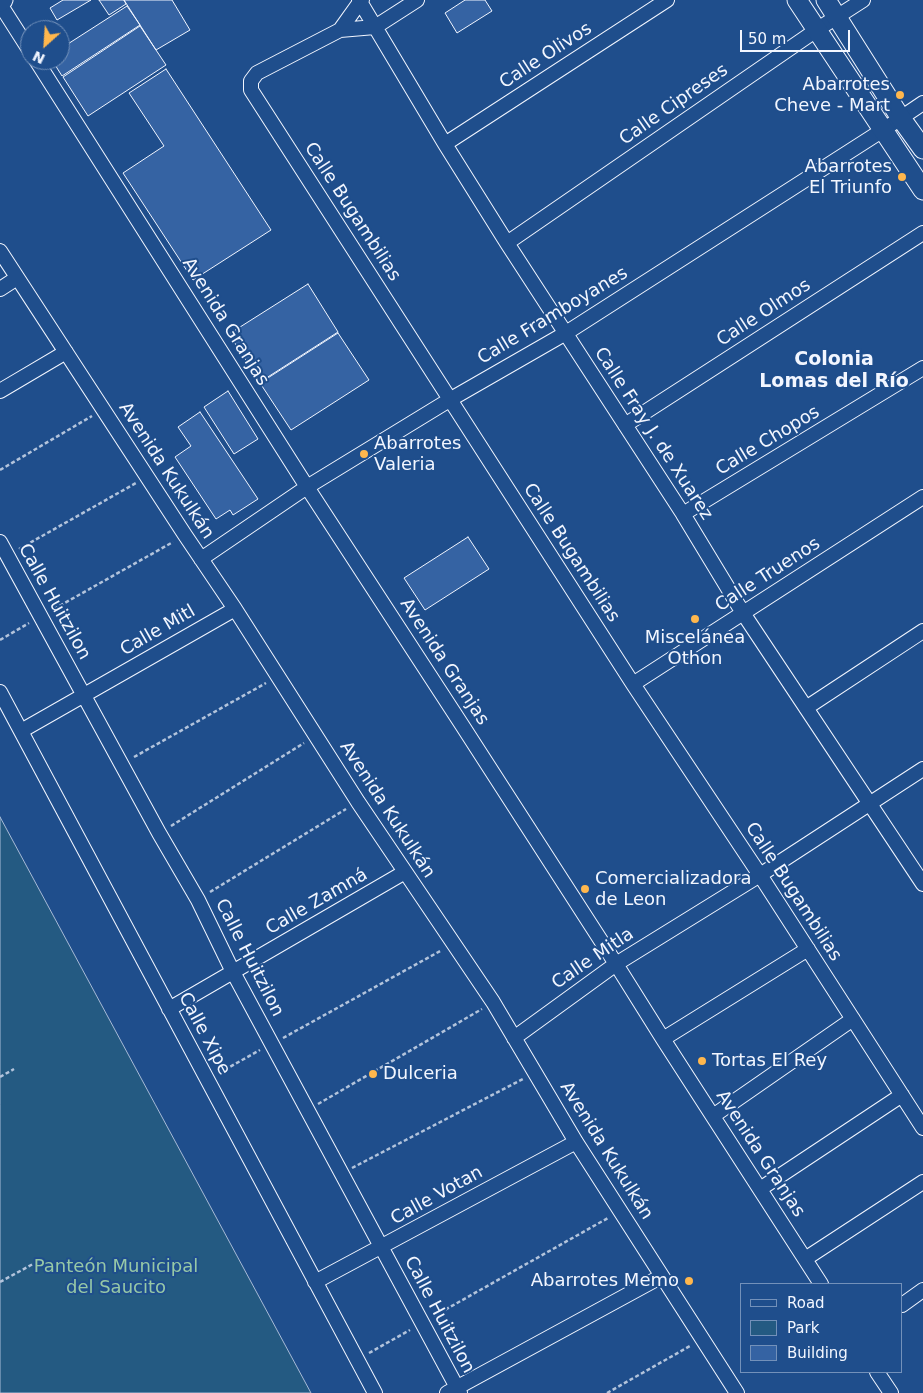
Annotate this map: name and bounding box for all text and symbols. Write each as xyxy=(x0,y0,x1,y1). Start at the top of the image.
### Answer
street label: Calle Olivos xyxy=(496,18,596,94)
north arrow xyxy=(20,20,70,70)
scale bar xyxy=(743,20,853,52)
text: 50 m xyxy=(748,30,786,48)
text: N xyxy=(30,48,48,67)
street label: Calle Cipreses xyxy=(616,60,732,150)
place label: Abarrotes Cheve - Mart xyxy=(774,74,890,116)
marker: Abarrotes Cheve - Mart xyxy=(894,89,906,101)
street label: Calle Bugambilias xyxy=(299,139,405,285)
place label: Abarrotes El Triunfo xyxy=(805,156,892,198)
marker: Abarrotes El Triunfo xyxy=(896,171,908,183)
street label: Avenida Granjas xyxy=(177,254,273,390)
street label: Calle Framboyanes xyxy=(474,263,632,369)
street label: Calle Olmos xyxy=(713,275,815,351)
street label: Calle Fray J. de Xuarez xyxy=(589,344,717,524)
district label: Colonia Lomas del Río xyxy=(759,349,909,393)
street label: Avenida Kukulkán xyxy=(114,399,218,543)
street label: Calle Chopos xyxy=(712,402,824,480)
place label: Abarrotes Valeria xyxy=(374,433,461,476)
marker: Abarrotes Valeria xyxy=(358,448,370,460)
street label: Calle Bugambilias xyxy=(518,480,624,626)
street label: Calle Truenos xyxy=(712,533,824,617)
street label: Calle Huitzilon xyxy=(13,540,95,664)
street label: Avenida Granjas xyxy=(395,595,493,729)
street label: Calle Mitl xyxy=(117,601,199,661)
marker: Miscelánea Othon xyxy=(689,613,701,625)
place label: Miscelánea Othon xyxy=(645,627,745,670)
street label: Avenida Kukulkán xyxy=(335,738,439,882)
street label: Calle Bugambilias xyxy=(740,819,846,965)
street label: Calle Zamná xyxy=(262,864,372,940)
place label: Comercializadora de Leon xyxy=(595,868,751,911)
marker: Comercializadora de Leon xyxy=(579,883,591,895)
street label: Calle Huitzilon xyxy=(210,896,288,1020)
street label: Calle Mitla xyxy=(548,924,638,994)
street label: Calle Xipe xyxy=(173,989,235,1079)
place label: Tortas El Rey xyxy=(712,1050,827,1072)
marker: Tortas El Rey xyxy=(696,1055,708,1067)
place label: Dulceria xyxy=(383,1063,458,1085)
marker: Dulceria xyxy=(367,1068,379,1080)
street label: Avenida Kukulkán xyxy=(555,1078,657,1224)
street label: Avenida Granjas xyxy=(711,1087,809,1221)
street label: Calle Votan xyxy=(387,1162,487,1230)
street label: Calle Huitzilon xyxy=(399,1253,479,1377)
park label: Panteón Municipal del Saucito xyxy=(34,1256,198,1298)
place label: Abarrotes Memo xyxy=(531,1270,679,1292)
marker: Abarrotes Memo xyxy=(683,1275,695,1287)
legend xyxy=(740,1283,903,1373)
text: Road xyxy=(787,1294,825,1312)
text: Park xyxy=(787,1319,819,1337)
text: Building xyxy=(787,1344,848,1362)

